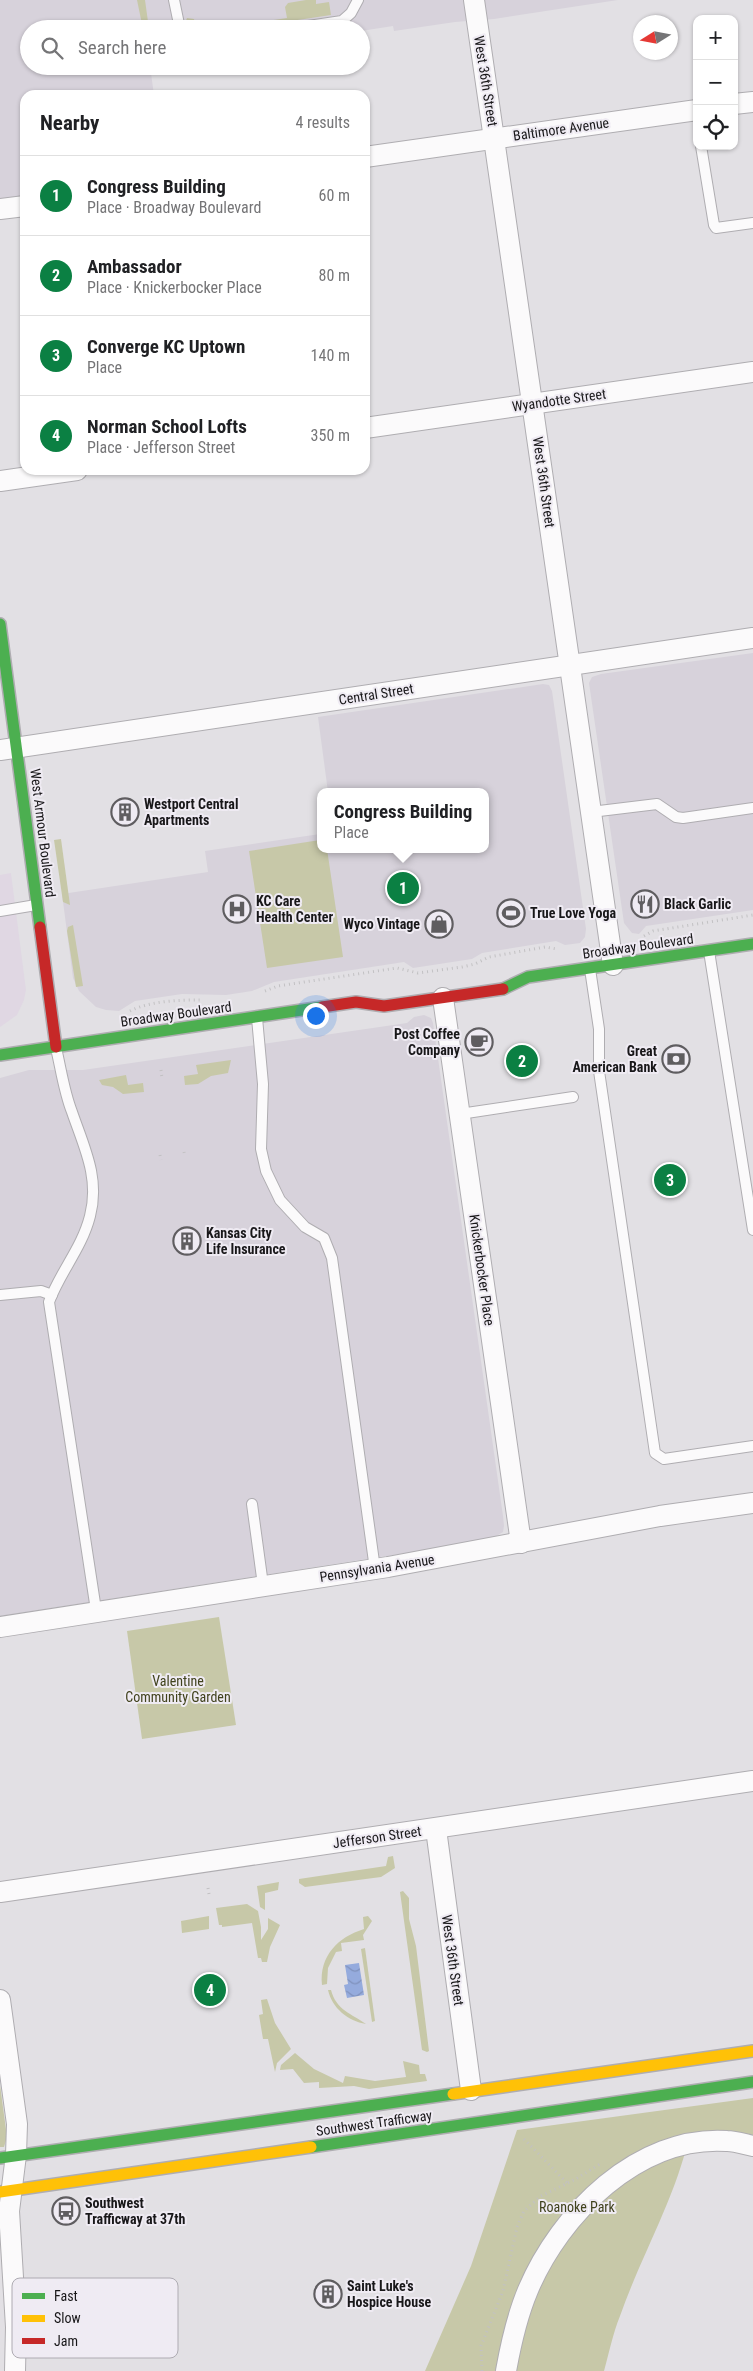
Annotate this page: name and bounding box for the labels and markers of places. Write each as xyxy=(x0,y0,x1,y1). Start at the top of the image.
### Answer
place label: Westport Central Apartments xyxy=(144,796,238,828)
building icon: Westport Central Apartments xyxy=(110,797,140,827)
pin: 1 xyxy=(387,869,419,907)
restaurant icon: Black Garlic xyxy=(630,889,660,919)
place label: KC Care Health Center xyxy=(256,893,333,925)
hospital icon: KC Care Health Center xyxy=(222,894,252,924)
place label: Black Garlic xyxy=(664,896,732,912)
sports icon: True Love Yoga xyxy=(496,898,526,928)
place label: True Love Yoga xyxy=(530,905,616,921)
shop icon: Wyco Vintage xyxy=(424,909,454,939)
place label: Wyco Vintage xyxy=(344,916,420,932)
place label: Post Coffee Company xyxy=(394,1026,461,1058)
cafe icon: Post Coffee Company xyxy=(464,1027,494,1057)
pin: 2 xyxy=(506,1042,538,1080)
place label: Great American Bank xyxy=(573,1043,657,1075)
bank icon: Great American Bank xyxy=(661,1044,691,1074)
pin: 3 xyxy=(654,1161,686,1199)
place label: Kansas City Life Insurance xyxy=(206,1225,286,1257)
building icon: Kansas City Life Insurance xyxy=(172,1226,202,1256)
pin: 4 xyxy=(194,1971,226,2009)
place label: Southwest Trafficway at 37th xyxy=(85,2195,185,2227)
bus stop icon: Southwest Trafficway at 37th xyxy=(51,2196,81,2226)
place label: Saint Luke's Hospice House xyxy=(347,2278,432,2310)
building icon: Saint Luke's Hospice House xyxy=(313,2279,343,2309)

